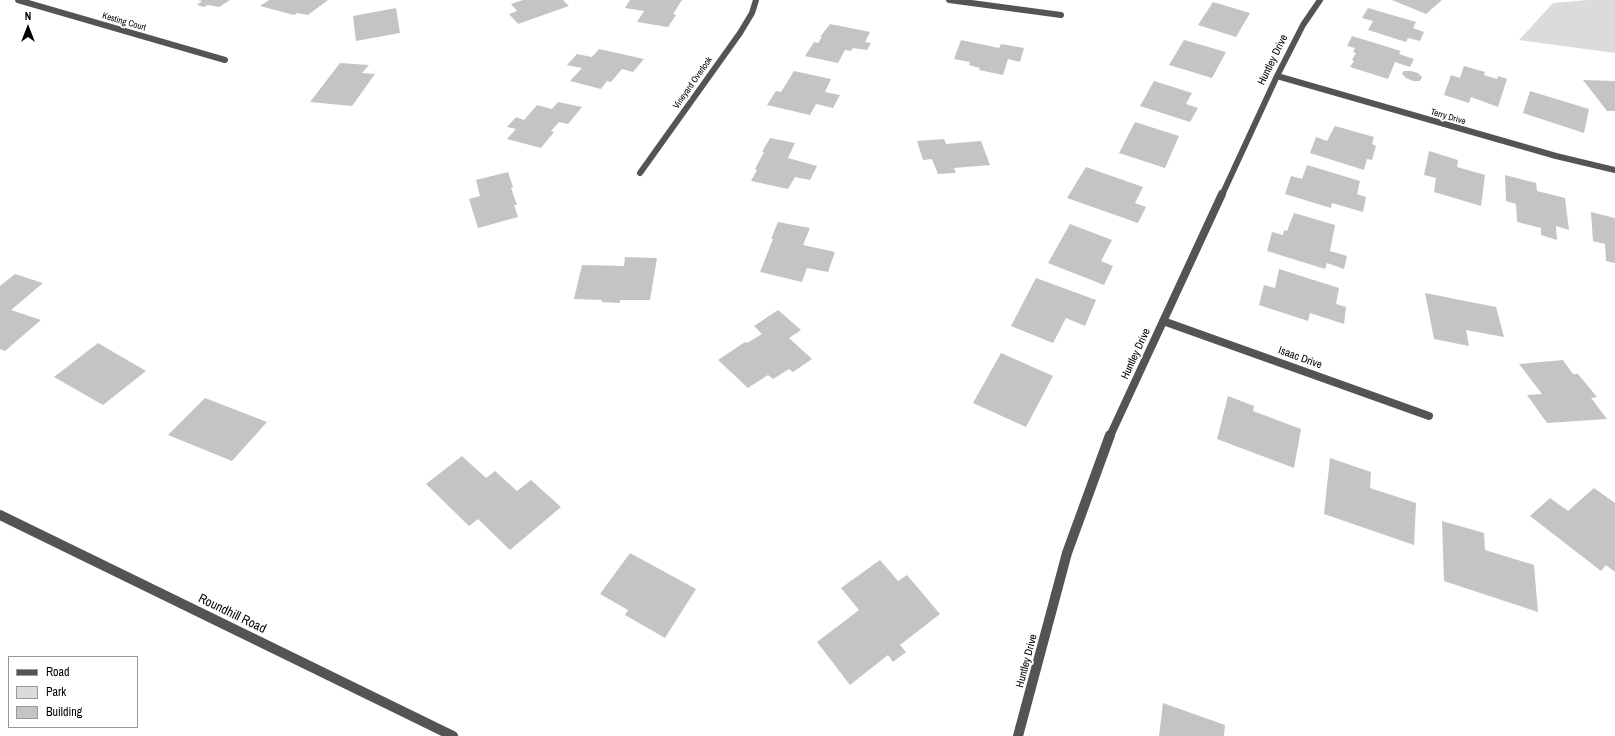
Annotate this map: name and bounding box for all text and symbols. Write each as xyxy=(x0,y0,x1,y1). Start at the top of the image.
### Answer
north arrow xyxy=(8,8,48,48)
text: N xyxy=(25,9,31,23)
street label: Kesting Court xyxy=(101,11,147,33)
street label: Huntley Drive xyxy=(1255,33,1291,87)
street label: Vineyard Overlook xyxy=(671,55,715,111)
street label: Terry Drive xyxy=(1429,107,1467,127)
street label: Huntley Drive xyxy=(1118,326,1154,382)
street label: Isaac Drive xyxy=(1276,344,1324,372)
street label: Roundhill Road xyxy=(196,591,268,637)
street label: Huntley Drive xyxy=(1014,633,1040,689)
legend xyxy=(8,656,138,728)
text: Road xyxy=(46,664,70,680)
text: Park xyxy=(46,684,66,700)
text: Building xyxy=(46,704,82,720)

